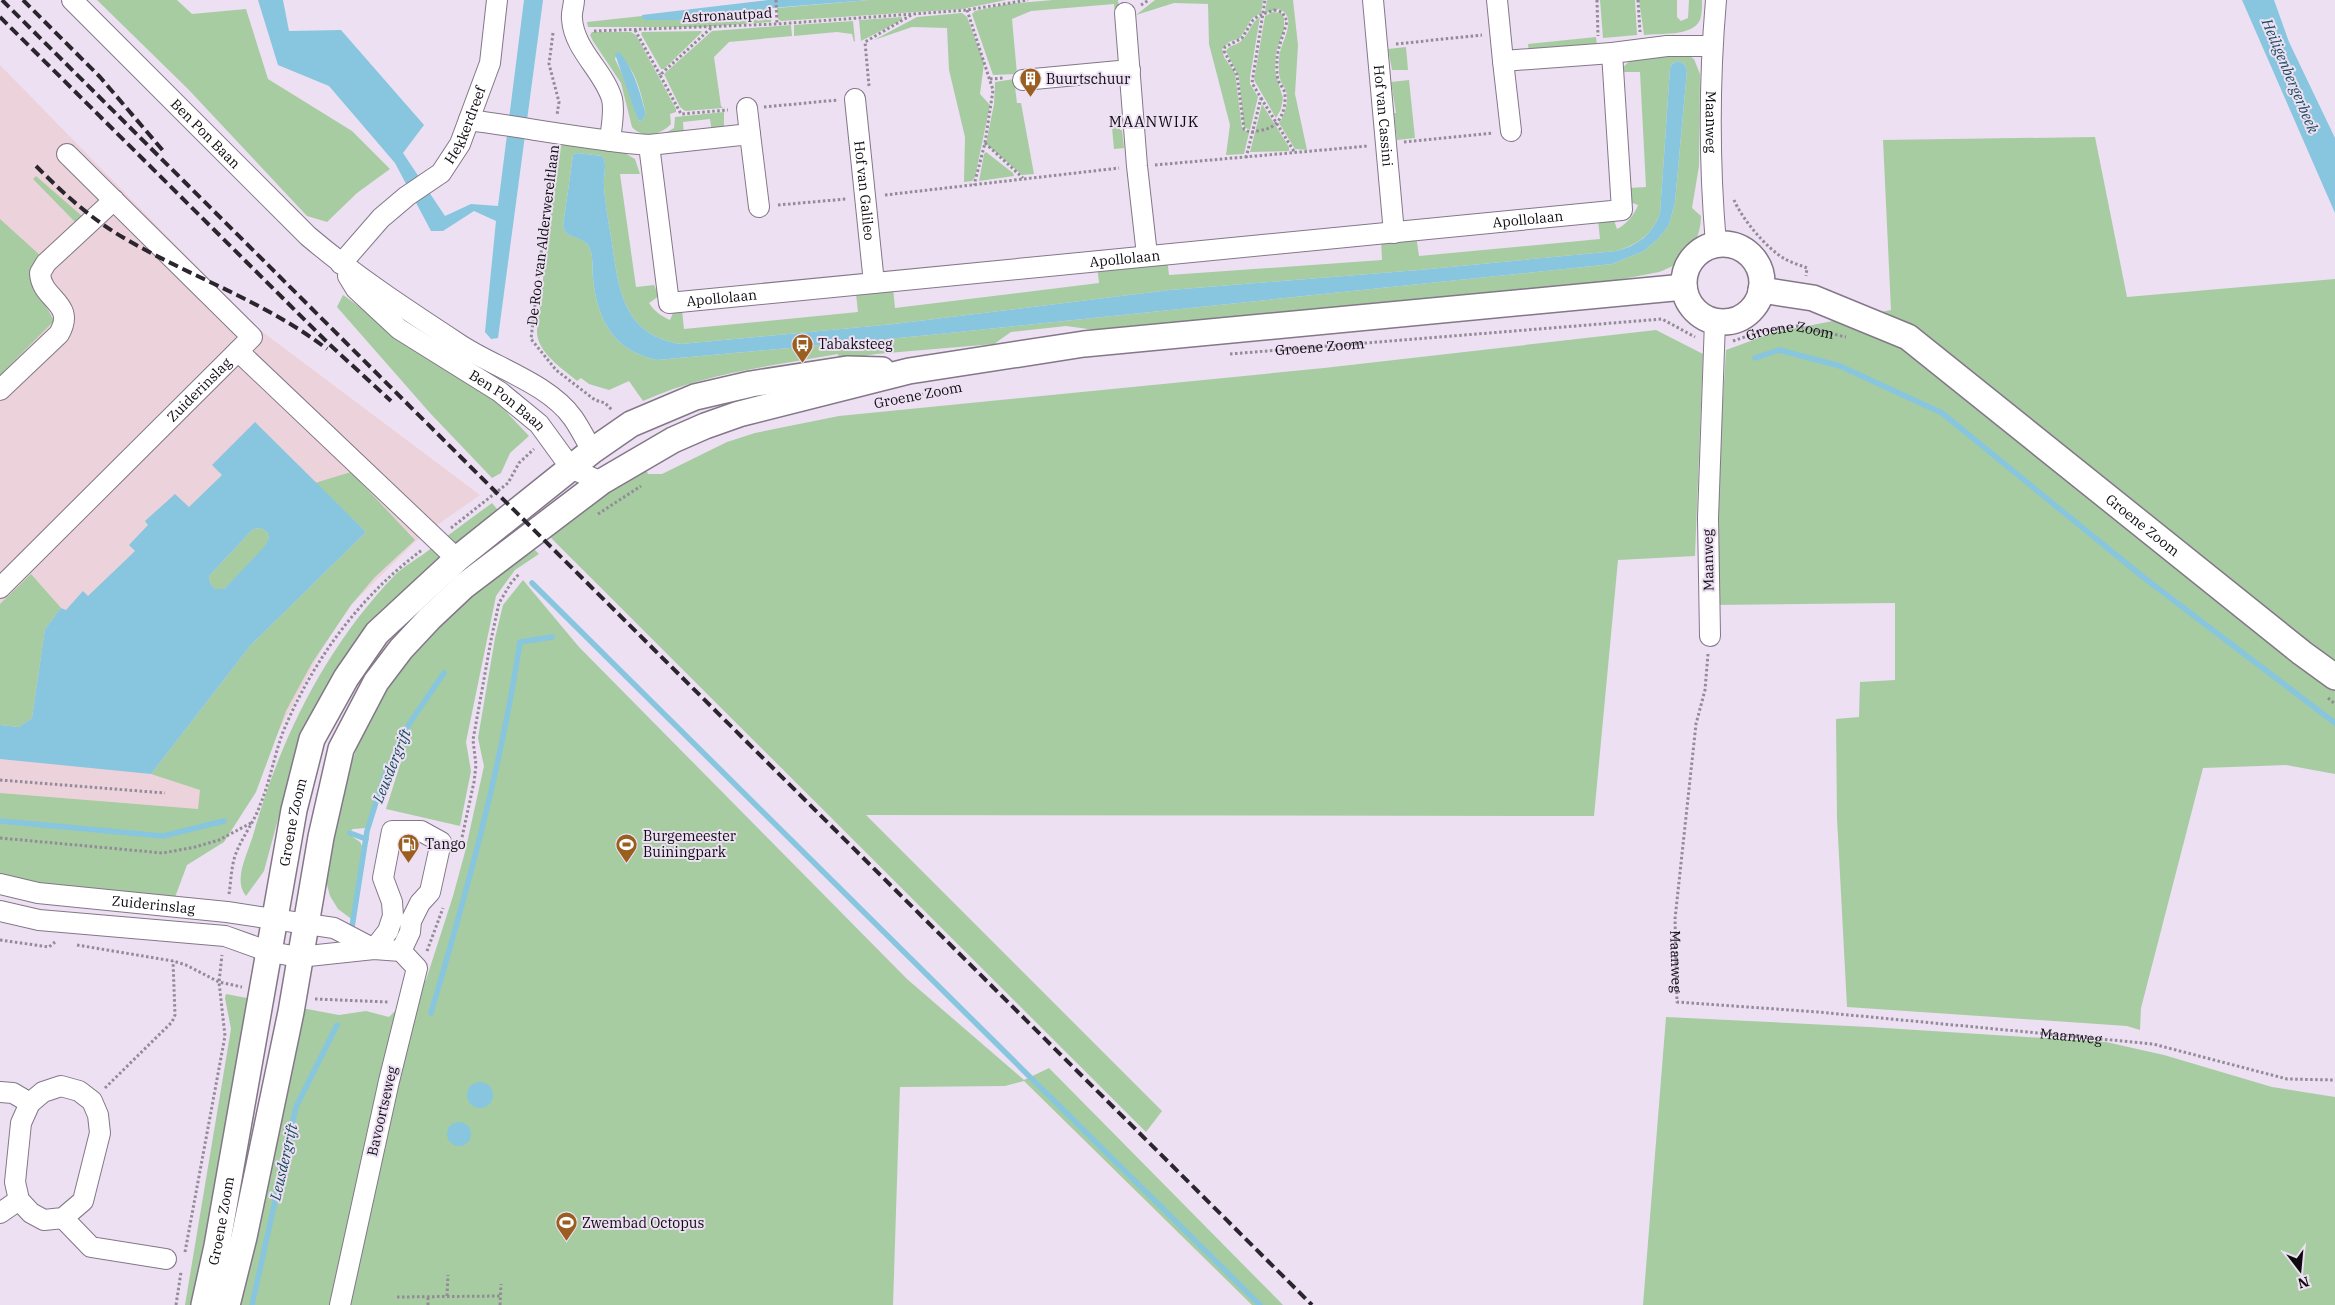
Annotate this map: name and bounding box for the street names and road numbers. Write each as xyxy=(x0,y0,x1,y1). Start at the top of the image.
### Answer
street label: Astronautpad xyxy=(681,4,773,26)
street label: Hof van Cassini xyxy=(1370,64,1397,167)
street label: Hekkerdreef xyxy=(440,83,490,168)
street label: Maanweg xyxy=(1702,91,1720,154)
street label: Ben Pon Baan xyxy=(167,95,244,172)
street label: Hof van Galileo xyxy=(850,140,879,241)
street label: De Roo van Alderwereltlaan xyxy=(523,144,563,326)
street label: Apollolaan xyxy=(1492,207,1564,232)
street label: Apollolaan xyxy=(1089,246,1161,271)
street label: Apollolaan xyxy=(686,285,758,310)
street label: Groene Zoom xyxy=(1743,317,1836,345)
street label: Groene Zoom xyxy=(1274,334,1365,359)
street label: Zuiderinslag xyxy=(163,354,235,426)
street label: Ben Pon Baan xyxy=(466,366,550,434)
street label: Groene Zoom xyxy=(872,378,964,412)
street label: Groene Zoom xyxy=(2102,490,2183,560)
street label: Maanweg xyxy=(1698,528,1718,591)
street label: Groene Zoom xyxy=(275,776,311,868)
street label: Zuiderinslag xyxy=(111,891,196,918)
street label: Maanweg xyxy=(1666,930,1686,993)
street label: Maanweg xyxy=(2039,1024,2103,1048)
street label: Bavoortseweg xyxy=(363,1064,401,1158)
street label: Groene Zoom xyxy=(204,1175,238,1267)

